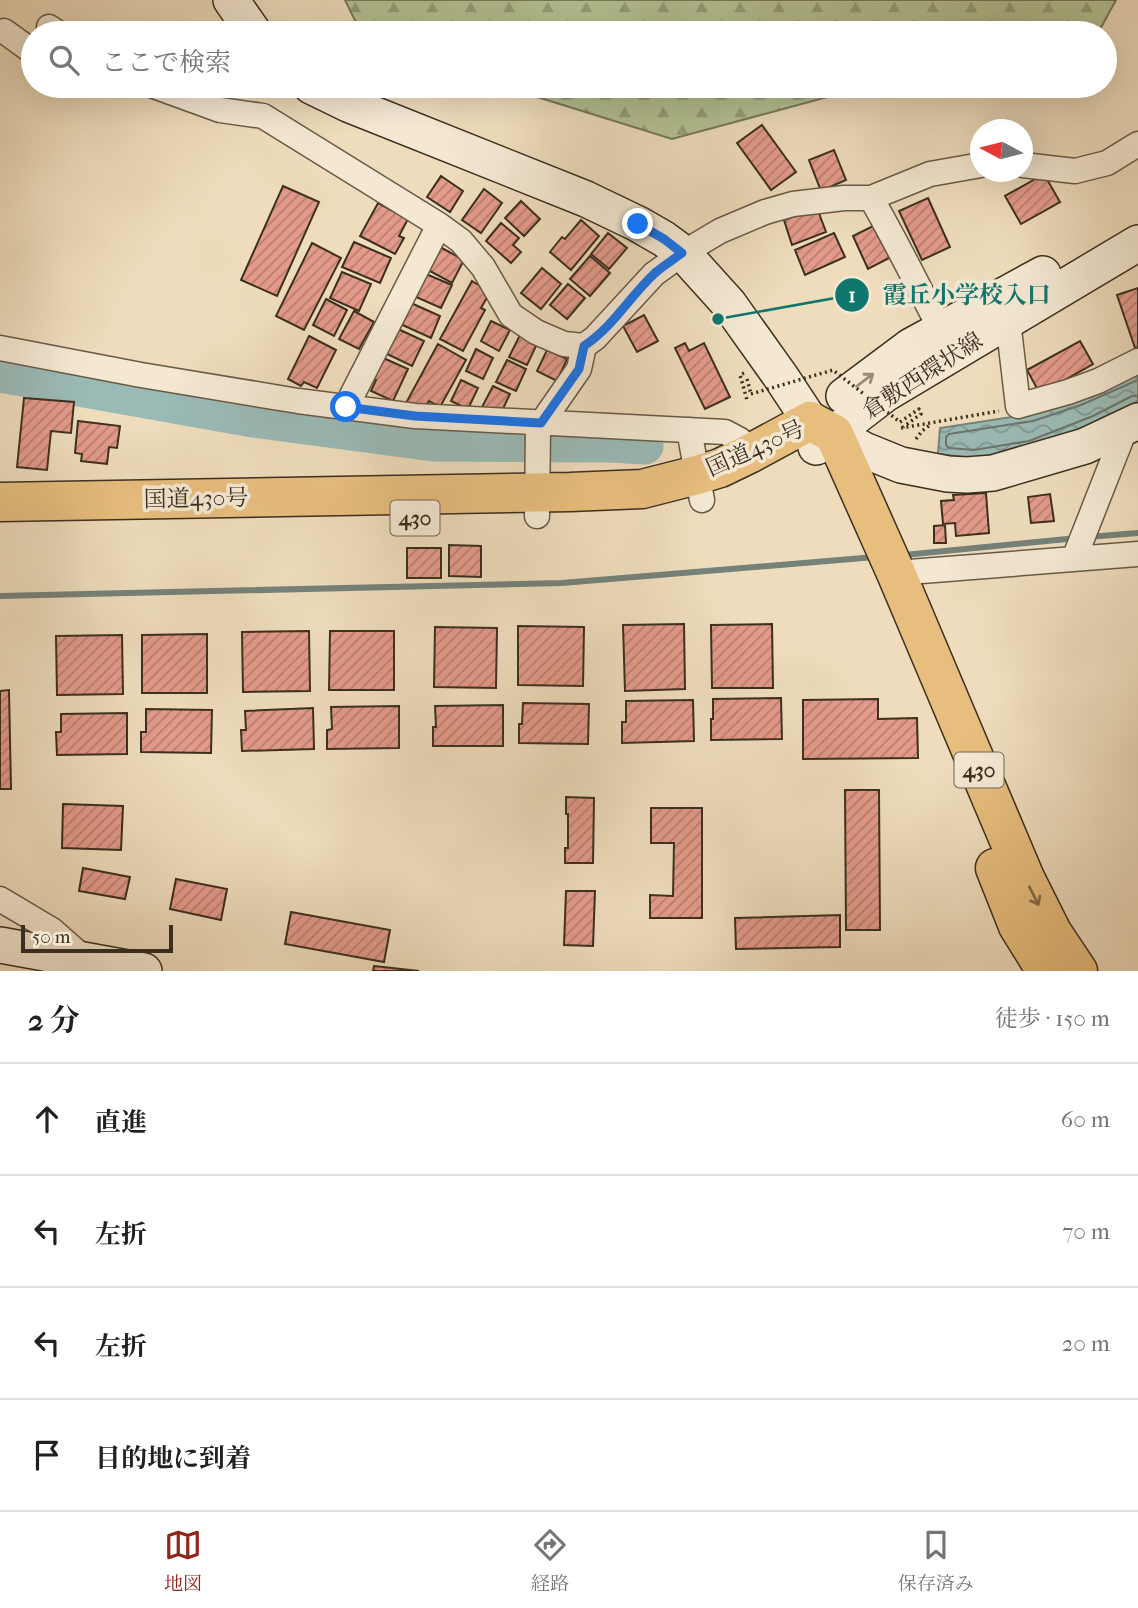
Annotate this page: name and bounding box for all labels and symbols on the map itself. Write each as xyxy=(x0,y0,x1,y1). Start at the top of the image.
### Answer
north arrow xyxy=(970,119,1033,182)
route end xyxy=(622,208,653,239)
callout: 霞丘小学校入口 xyxy=(834,273,1065,318)
text: 霞丘小学校入口 xyxy=(883,281,1051,309)
text: 1 xyxy=(848,283,856,307)
street label: 倉敷西環状線 xyxy=(857,327,987,424)
one-way arrow xyxy=(855,373,874,388)
route start xyxy=(330,391,361,422)
street label: 国道430号 xyxy=(702,415,809,482)
street label: 国道430号 xyxy=(143,484,249,513)
road number: 430 xyxy=(390,500,440,536)
road number: 430 xyxy=(954,752,1004,788)
one-way arrow xyxy=(1027,885,1041,906)
scale bar xyxy=(21,922,173,954)

